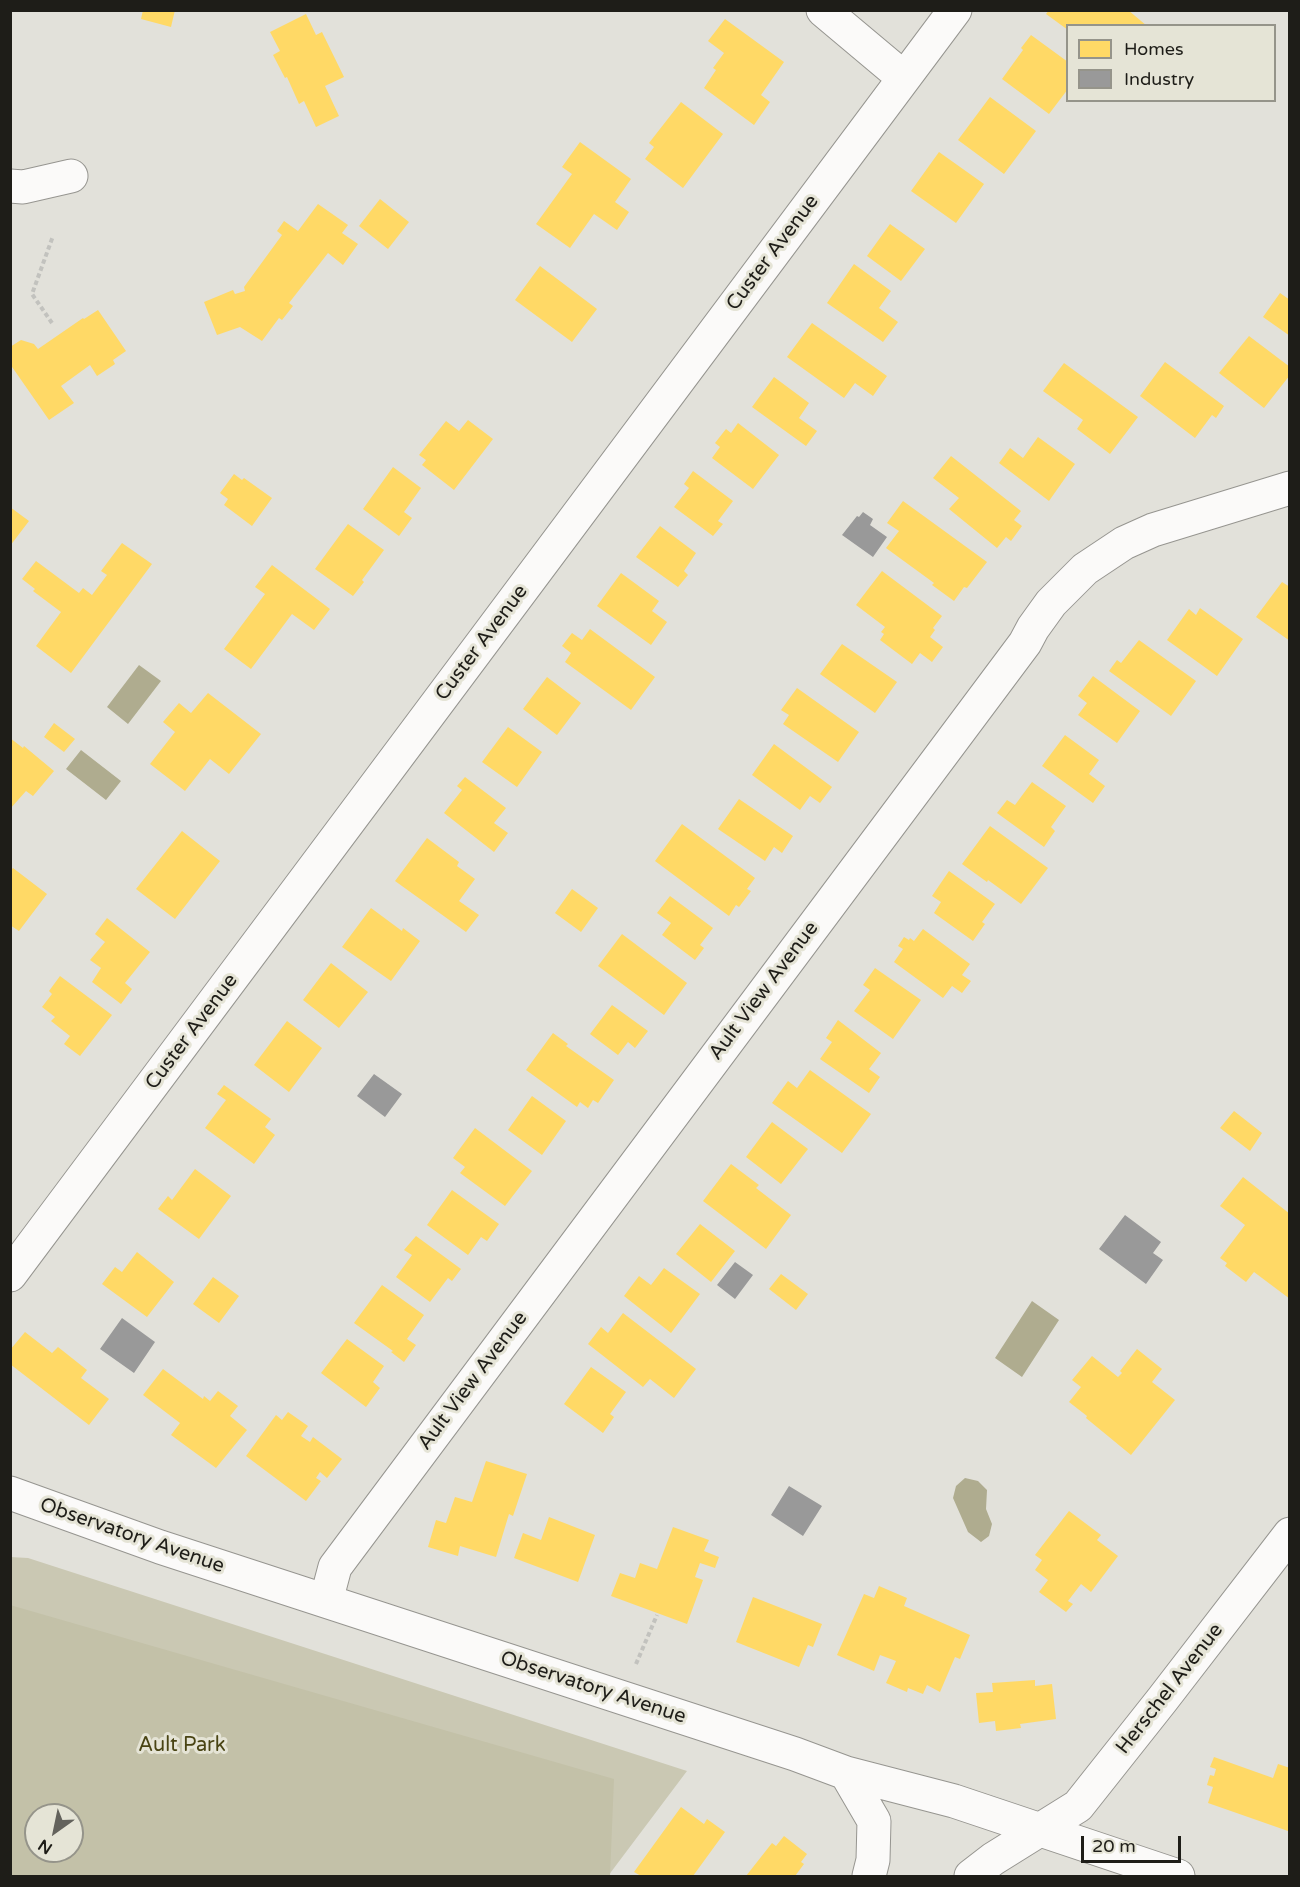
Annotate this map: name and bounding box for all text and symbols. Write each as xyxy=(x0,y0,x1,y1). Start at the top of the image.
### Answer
legend xyxy=(1066,24,1276,102)
text: Homes xyxy=(1124,38,1184,60)
text: Industry xyxy=(1124,68,1194,90)
street label: Custer Avenue xyxy=(722,190,824,316)
street label: Custer Avenue xyxy=(431,580,533,706)
street label: Ault View Avenue xyxy=(704,917,824,1065)
street label: Custer Avenue xyxy=(141,969,243,1095)
street label: Ault View Avenue xyxy=(413,1307,533,1455)
street label: Observatory Avenue xyxy=(37,1493,227,1579)
street label: Herschel Avenue xyxy=(1112,1619,1228,1759)
street label: Observatory Avenue xyxy=(497,1647,689,1729)
park label: Ault Park xyxy=(138,1734,226,1758)
north arrow xyxy=(24,1803,84,1863)
scale bar xyxy=(1084,1824,1184,1862)
text: N xyxy=(34,1835,56,1858)
text: 20 m xyxy=(1092,1835,1136,1857)

